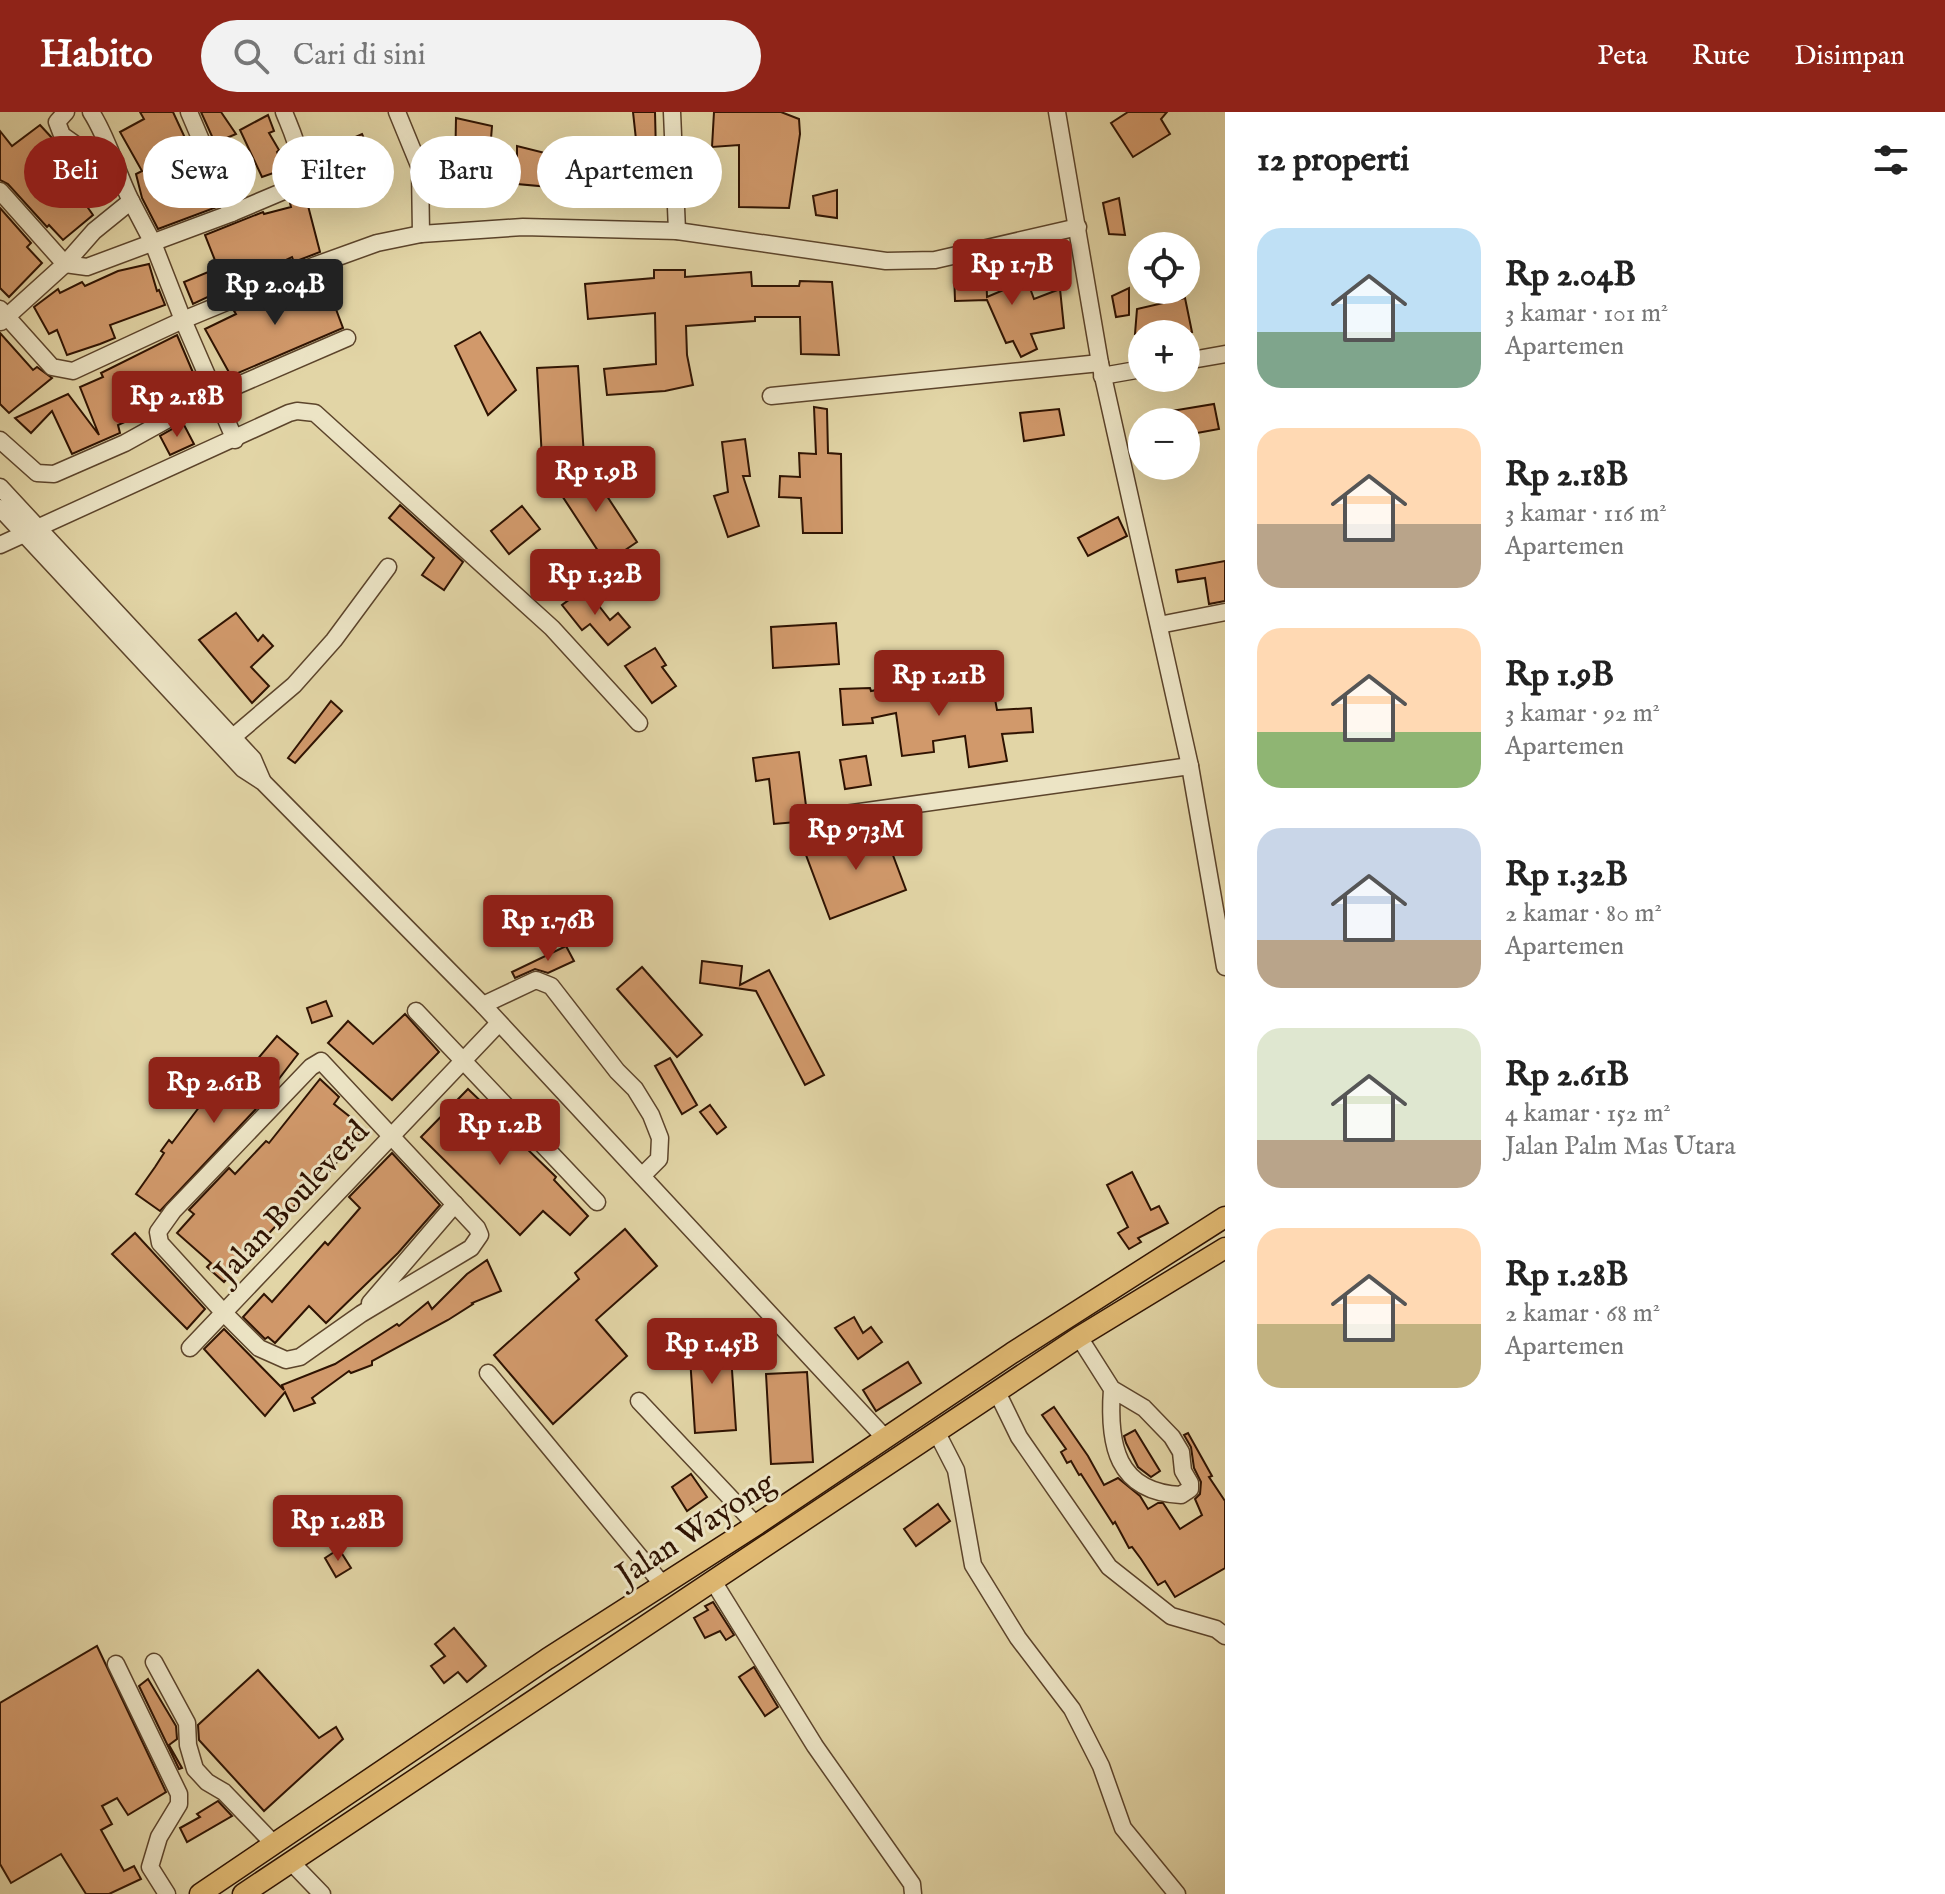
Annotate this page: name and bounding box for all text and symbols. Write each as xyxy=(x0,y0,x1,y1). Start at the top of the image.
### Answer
search box xyxy=(201,20,761,92)
text: Habito xyxy=(40,32,153,80)
icon: search xyxy=(229,34,273,78)
text: Cari di sini xyxy=(293,37,426,75)
text: Peta xyxy=(1597,39,1648,74)
text: Rute xyxy=(1692,39,1750,74)
text: Disimpan xyxy=(1794,39,1905,74)
chip: Beli xyxy=(24,136,127,208)
chip: Sewa xyxy=(143,136,256,208)
chip: Filter xyxy=(272,136,394,208)
chip: Baru xyxy=(410,136,521,208)
chip: Apartemen xyxy=(537,136,722,208)
icon: filters xyxy=(1869,138,1913,182)
text: 12 properti xyxy=(1257,139,1409,182)
map controls xyxy=(1128,232,1200,480)
button: locate xyxy=(1128,232,1200,304)
pin: Rp 1.7B xyxy=(938,239,1086,307)
text: Rp 1.7B xyxy=(971,248,1053,281)
text: Rp 2.04B xyxy=(1505,254,1636,297)
pin: Rp 2.04B xyxy=(192,259,358,327)
icon: home xyxy=(1321,260,1417,356)
text: Rp 2.04B xyxy=(225,268,325,301)
text: 3 kamar · 101 m² xyxy=(1505,297,1668,330)
button: + xyxy=(1128,320,1200,392)
text: Apartemen xyxy=(1505,330,1624,363)
pin: Rp 2.18B xyxy=(94,371,260,439)
text: Rp 2.18B xyxy=(130,380,224,413)
button: − xyxy=(1128,408,1200,480)
pin: Rp 1.9B xyxy=(522,446,670,514)
text: Rp 2.18B xyxy=(1505,454,1628,497)
text: Rp 1.9B xyxy=(554,455,638,488)
icon: home xyxy=(1321,460,1417,556)
text: 3 kamar · 116 m² xyxy=(1505,497,1667,530)
text: Apartemen xyxy=(1505,530,1624,563)
pin: Rp 1.32B xyxy=(512,549,678,617)
text: Rp 1.32B xyxy=(548,558,642,591)
pin: Rp 1.21B xyxy=(856,650,1022,718)
text: Rp 1.9B xyxy=(1505,654,1614,697)
text: Rp 1.21B xyxy=(892,659,986,692)
icon: home xyxy=(1321,660,1417,756)
text: 3 kamar · 92 m² xyxy=(1505,697,1660,730)
text: Apartemen xyxy=(1505,730,1624,763)
pin: Rp 973M xyxy=(782,804,930,872)
text: Rp 973M xyxy=(807,813,905,846)
text: Rp 1.32B xyxy=(1505,854,1628,897)
icon: home xyxy=(1321,860,1417,956)
pin: Rp 1.76B xyxy=(465,895,631,963)
text: 2 kamar · 80 m² xyxy=(1505,897,1662,930)
text: Rp 1.76B xyxy=(501,904,595,937)
text: Apartemen xyxy=(1505,930,1624,963)
text: Rp 2.61B xyxy=(1505,1054,1629,1097)
pin: Rp 2.61B xyxy=(131,1057,297,1125)
icon: home xyxy=(1321,1060,1417,1156)
text: Rp 2.61B xyxy=(167,1066,261,1099)
text: 4 kamar · 152 m² xyxy=(1505,1097,1671,1130)
pin: Rp 1.2B xyxy=(426,1099,574,1167)
text: Rp 1.2B xyxy=(458,1108,542,1141)
street label: Jalan Bouleverd xyxy=(205,1112,380,1295)
text: Jalan Palm Mas Utara xyxy=(1505,1130,1736,1163)
text: Rp 1.28B xyxy=(1505,1254,1628,1297)
icon: home xyxy=(1321,1260,1417,1356)
text: 2 kamar · 68 m² xyxy=(1505,1297,1660,1330)
pin: Rp 1.45B xyxy=(629,1318,795,1386)
text: Rp 1.45B xyxy=(665,1327,759,1360)
text: Apartemen xyxy=(1505,1330,1624,1363)
street label: Jalan Wayong xyxy=(607,1463,784,1598)
pin: Rp 1.28B xyxy=(255,1495,421,1563)
text: Rp 1.28B xyxy=(291,1504,385,1537)

